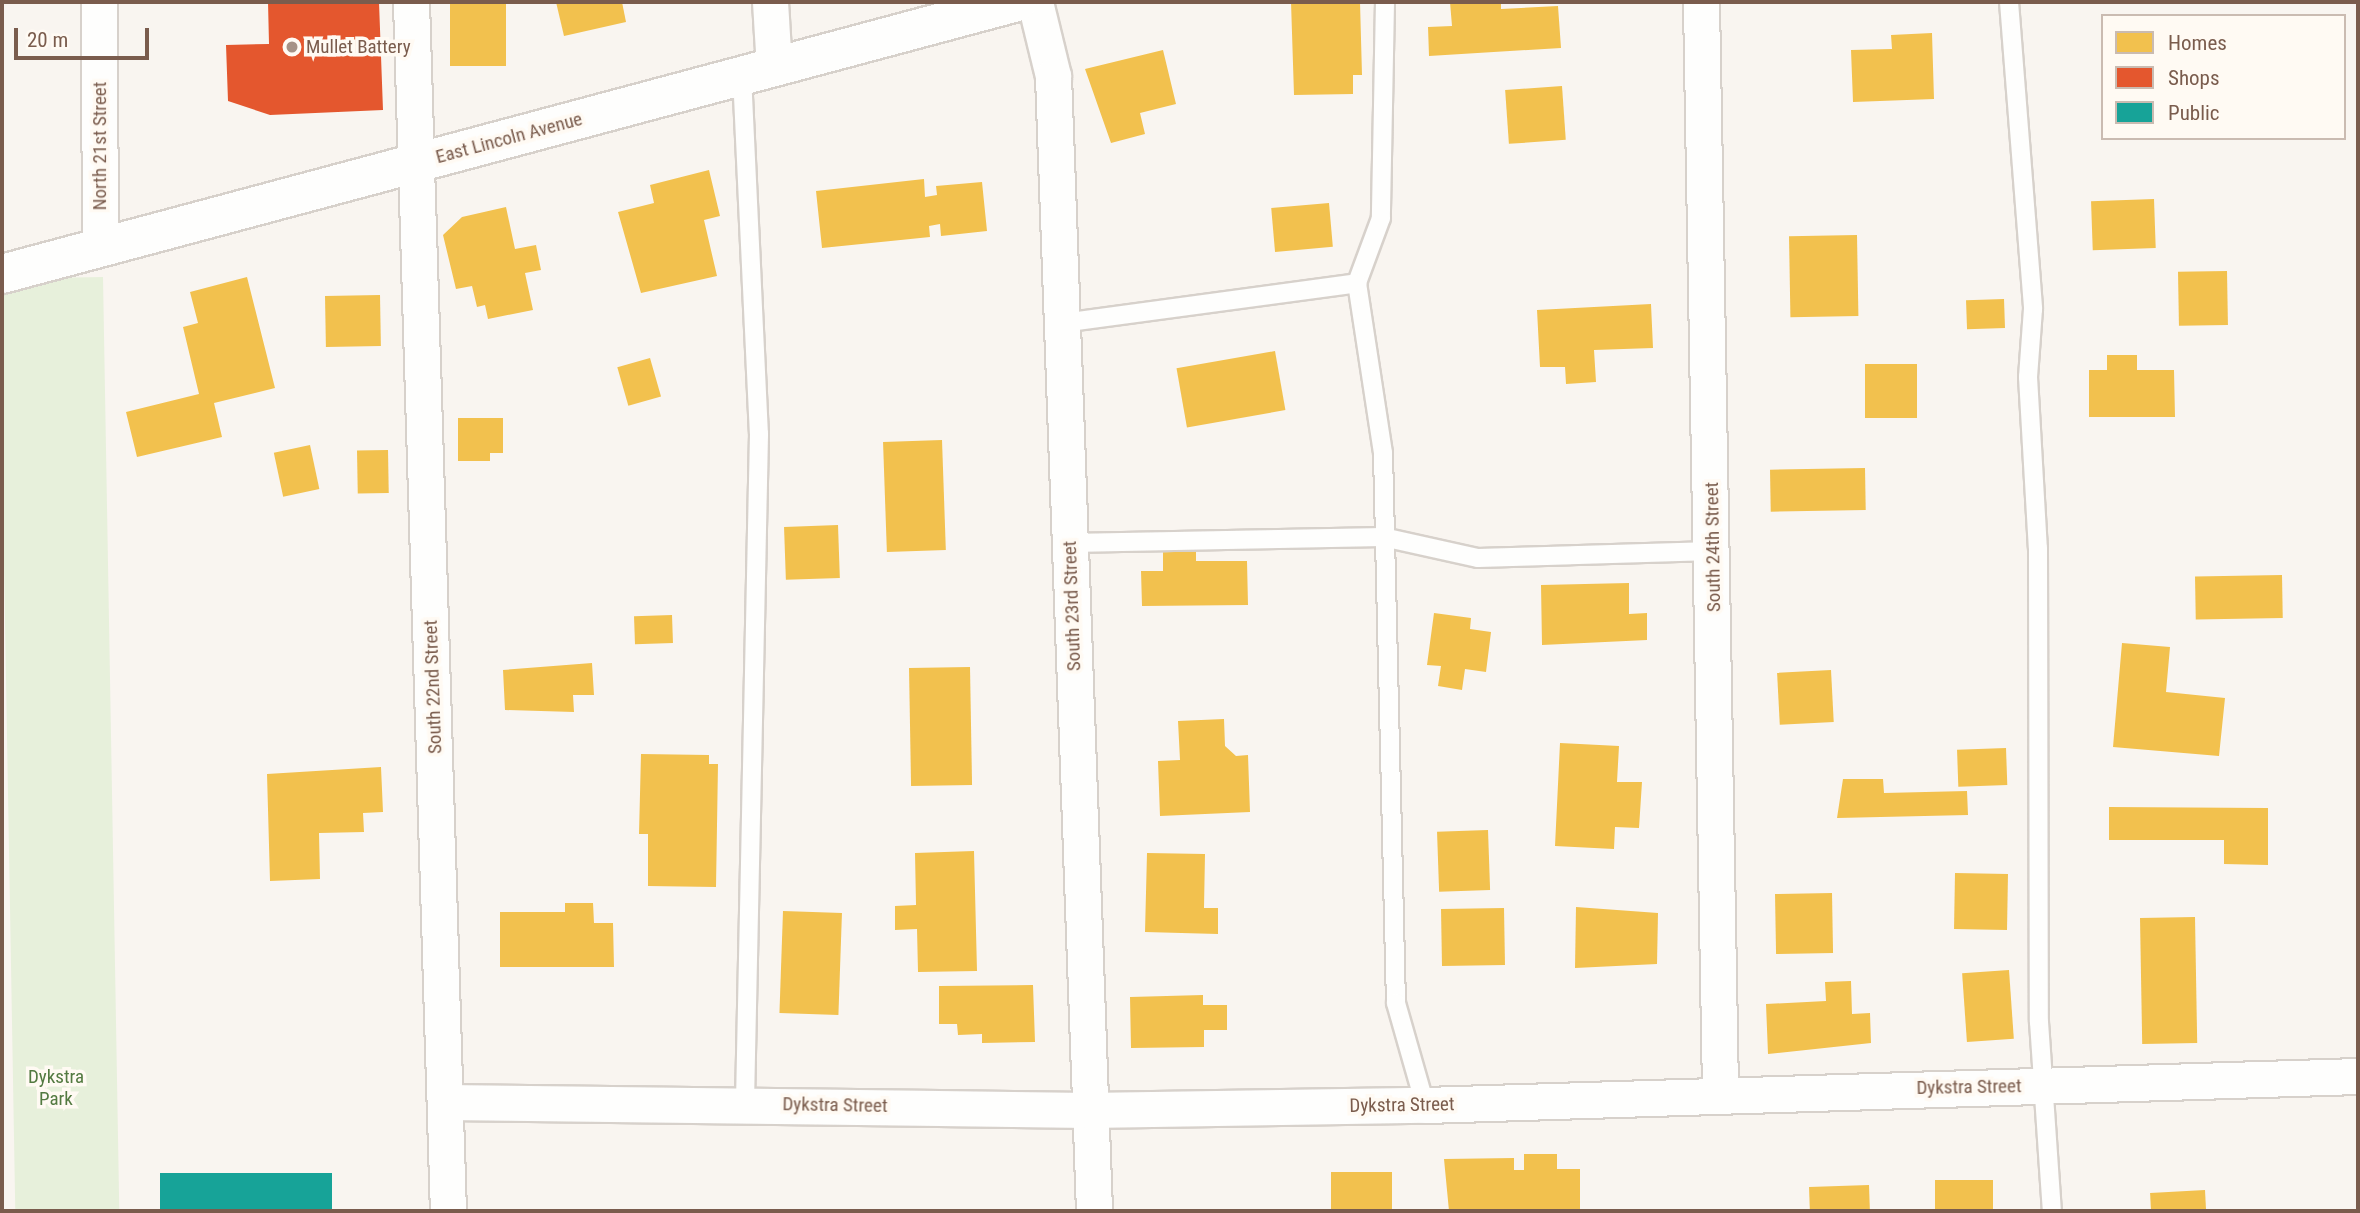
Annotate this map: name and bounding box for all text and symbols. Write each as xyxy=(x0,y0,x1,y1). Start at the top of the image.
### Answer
scale bar xyxy=(18,14,152,58)
legend xyxy=(2101,14,2346,140)
text: 20 m xyxy=(27,28,68,52)
text: Homes xyxy=(2168,31,2227,55)
place label: Mullet Battery xyxy=(306,36,411,58)
marker: Mullet Battery xyxy=(284,39,300,55)
text: Shops xyxy=(2168,66,2220,90)
street label: North 21st Street xyxy=(89,82,111,210)
text: Public xyxy=(2168,101,2220,125)
street label: East Lincoln Avenue xyxy=(433,107,585,169)
street label: South 24th Street xyxy=(1700,482,1726,612)
street label: South 23rd Street xyxy=(1058,540,1086,672)
street label: South 22nd Street xyxy=(419,620,447,754)
park label: Dykstra Park xyxy=(28,1066,84,1110)
street label: Dykstra Street xyxy=(1916,1075,2022,1099)
street label: Dykstra Street xyxy=(782,1093,888,1117)
street label: Dykstra Street xyxy=(1349,1093,1455,1117)

